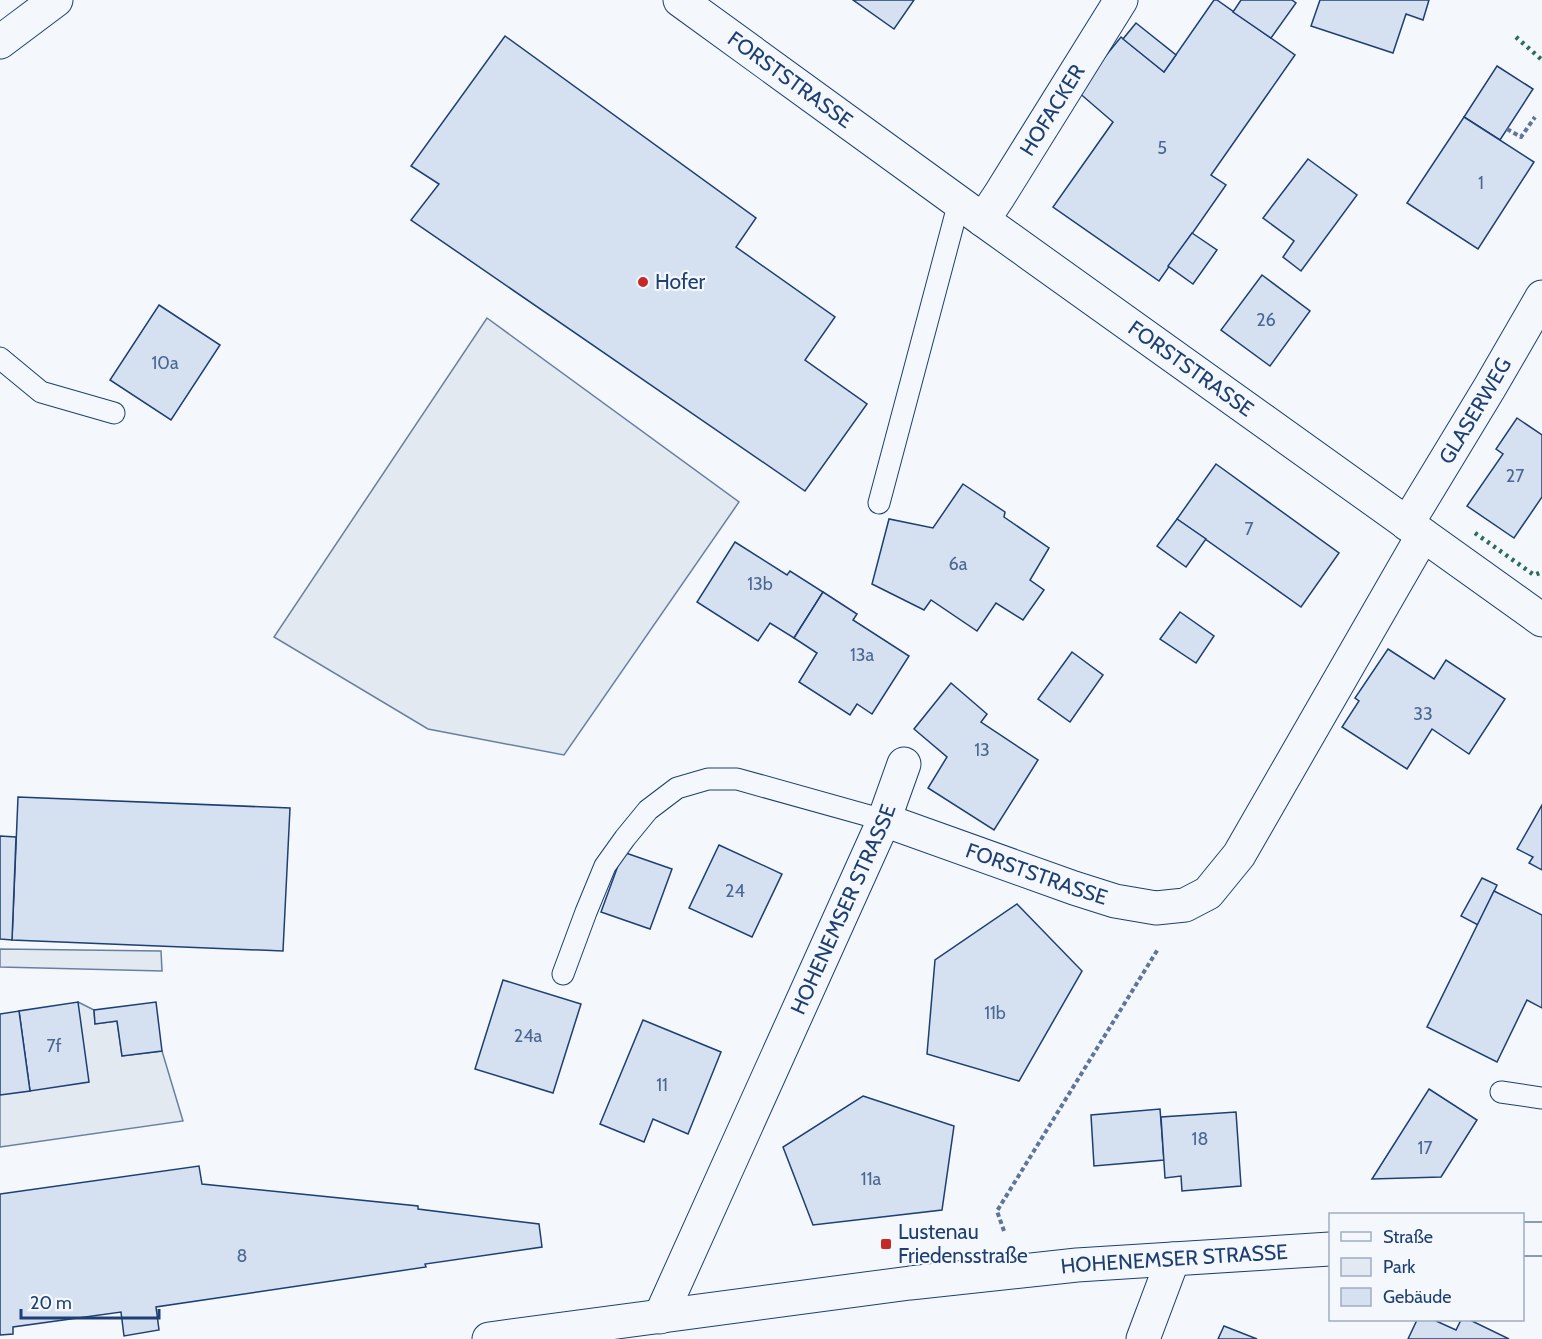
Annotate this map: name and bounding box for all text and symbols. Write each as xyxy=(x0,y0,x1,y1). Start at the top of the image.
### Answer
street label: FORSTSTRASSE xyxy=(723,26,858,133)
street label: HOFACKER xyxy=(1014,59,1090,160)
house number: 5 xyxy=(1157,137,1167,159)
house number: 1 xyxy=(1478,172,1484,194)
place label: Hofer xyxy=(655,269,705,294)
marker: Hofer xyxy=(636,275,650,289)
house number: 26 xyxy=(1256,309,1276,331)
street label: FORSTSTRASSE xyxy=(1124,315,1259,422)
house number: 10a xyxy=(151,352,179,374)
street label: GLASERWEG xyxy=(1433,353,1516,468)
house number: 27 xyxy=(1506,465,1524,487)
house number: 7 xyxy=(1244,518,1254,540)
house number: 6a xyxy=(949,553,968,575)
house number: 13b xyxy=(747,573,773,595)
house number: 13a xyxy=(850,644,874,666)
house number: 33 xyxy=(1413,703,1433,725)
house number: 13 xyxy=(974,739,990,761)
street label: HOHENEMSER STRASSE xyxy=(785,801,901,1018)
street label: FORSTSTRASSE xyxy=(963,837,1111,910)
house number: 24 xyxy=(725,880,745,902)
house number: 11b xyxy=(984,1002,1006,1024)
house number: 24a xyxy=(514,1025,543,1047)
house number: 7f xyxy=(46,1035,62,1057)
house number: 11 xyxy=(656,1074,668,1096)
house number: 18 xyxy=(1192,1128,1208,1150)
house number: 17 xyxy=(1418,1137,1432,1159)
house number: 11a xyxy=(861,1168,882,1190)
legend xyxy=(1329,1213,1524,1321)
place label: Lustenau Friedensstraße xyxy=(898,1219,1028,1268)
text: Straße xyxy=(1383,1226,1433,1248)
marker: Lustenau Friedensstraße xyxy=(879,1237,893,1251)
street label: HOHENEMSER STRASSE xyxy=(1059,1239,1288,1279)
house number: 8 xyxy=(237,1245,247,1267)
text: Park xyxy=(1383,1256,1416,1278)
scale bar xyxy=(21,1282,159,1320)
text: Gebäude xyxy=(1383,1286,1452,1308)
text: 20 m xyxy=(30,1292,72,1314)

